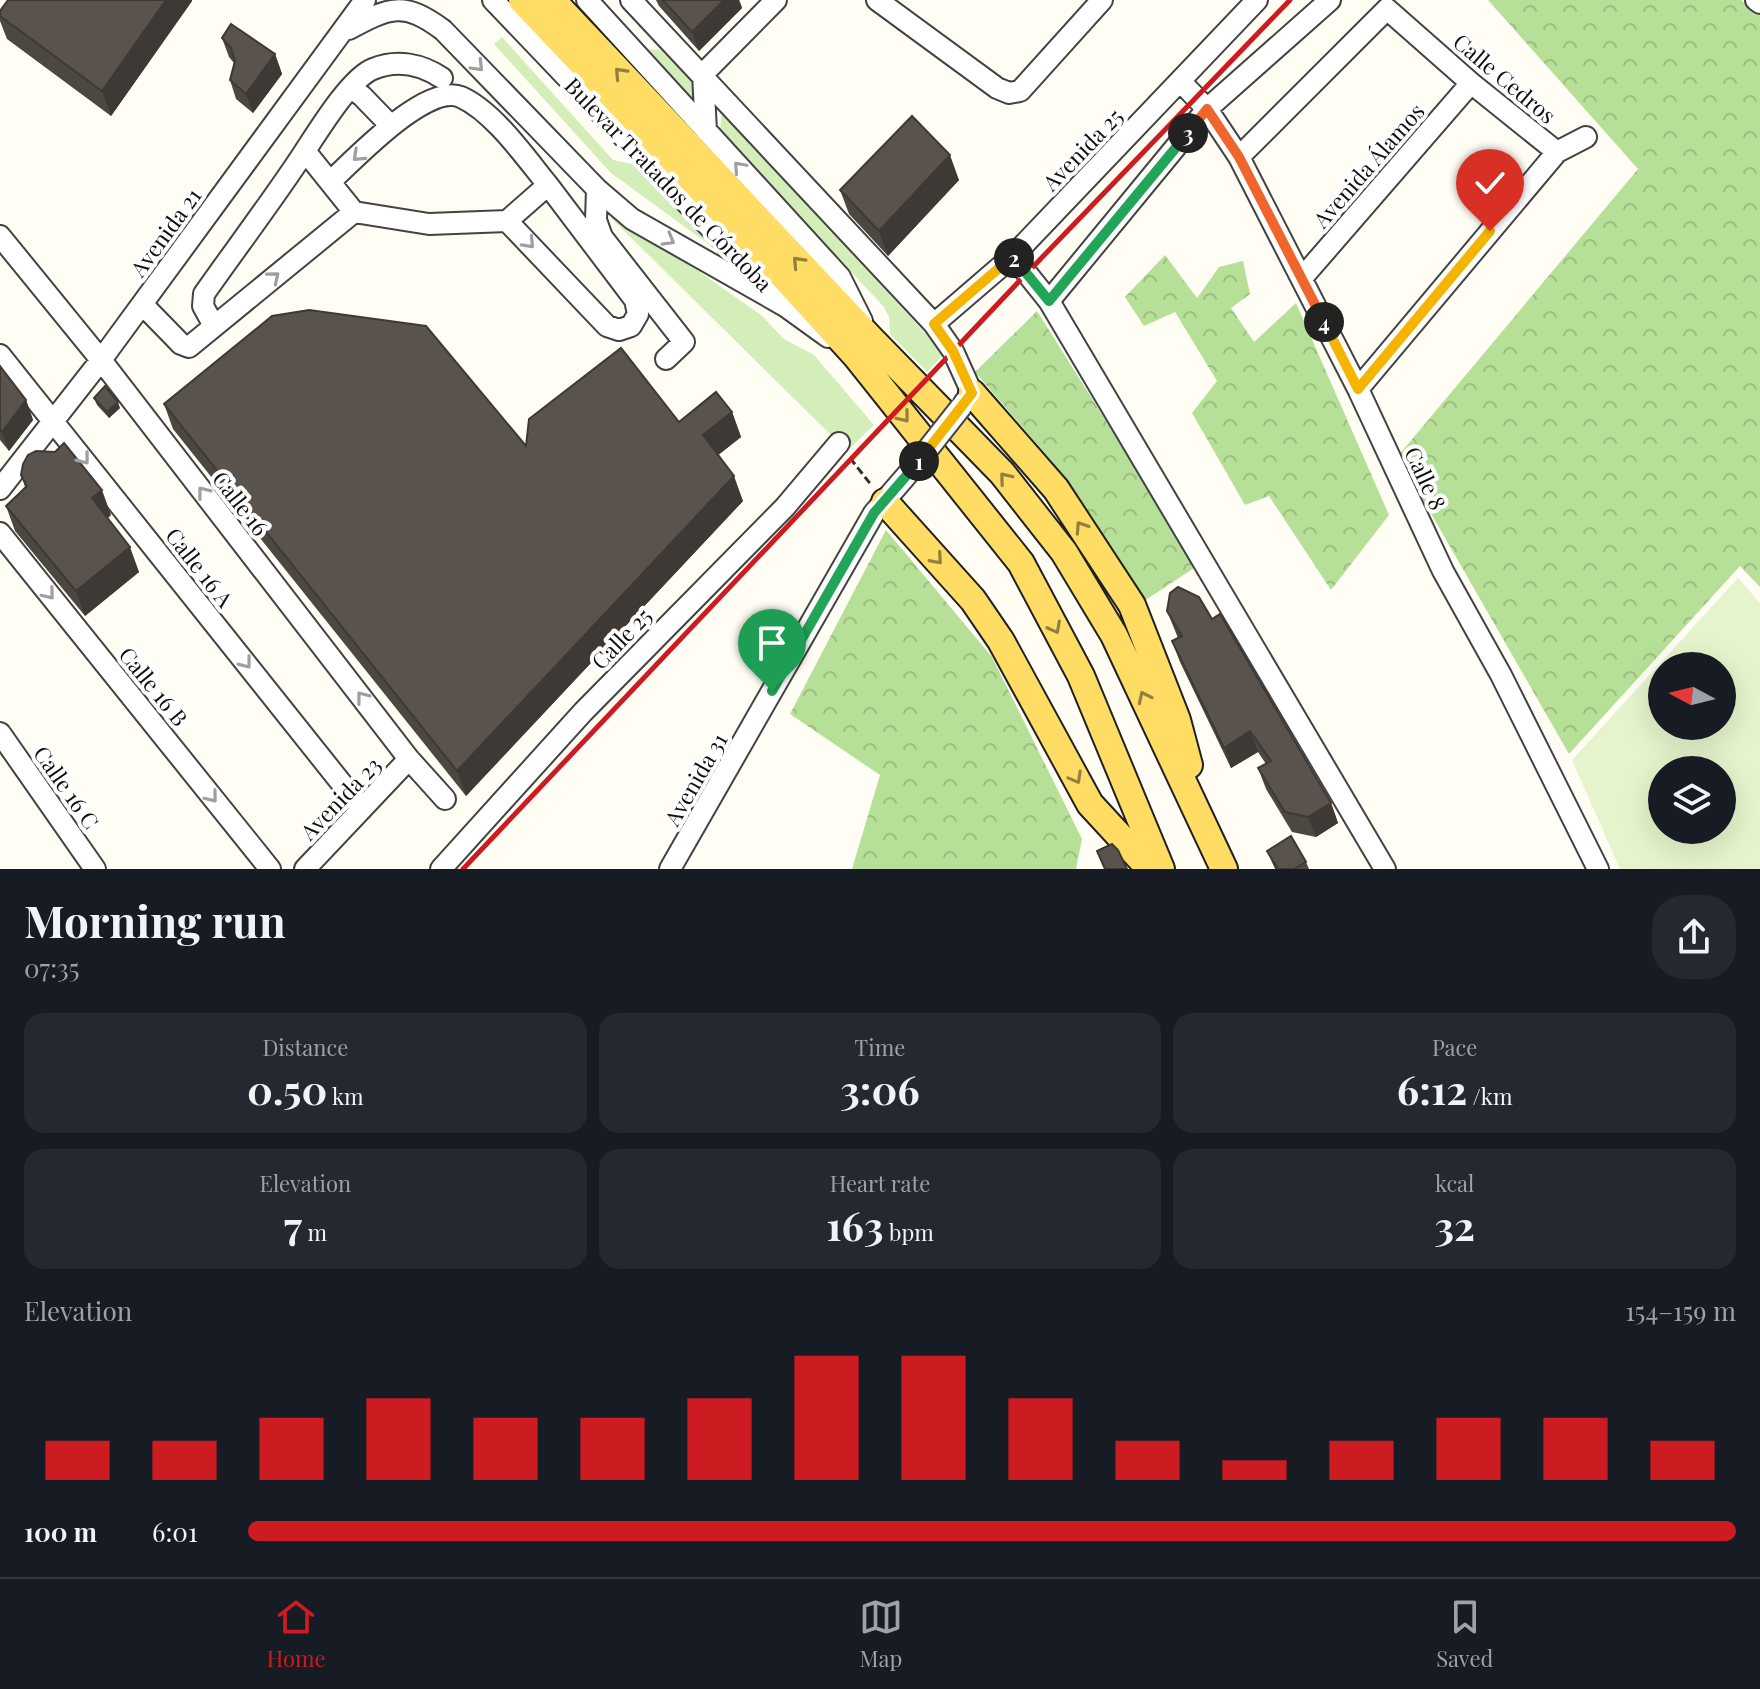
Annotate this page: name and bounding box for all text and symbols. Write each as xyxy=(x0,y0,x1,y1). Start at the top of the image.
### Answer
street label: Calle Cedros xyxy=(1447,26,1563,130)
one-way arrow xyxy=(469,57,483,71)
one-way arrow xyxy=(615,67,629,82)
street label: Bulevar Tratados de Córdoba xyxy=(559,70,779,298)
street label: Avenida Álamos xyxy=(1305,96,1430,234)
street label: Avenida 25 xyxy=(1034,101,1129,197)
pin: 3 xyxy=(1168,113,1208,153)
text: 3 xyxy=(1183,118,1193,148)
one-way arrow xyxy=(353,147,367,162)
pin xyxy=(1456,149,1524,231)
icon: check xyxy=(1468,161,1512,205)
one-way arrow xyxy=(735,162,749,177)
street label: Avenida 21 xyxy=(122,182,207,283)
one-way arrow xyxy=(660,230,675,246)
one-way arrow xyxy=(519,234,534,248)
pin: 2 xyxy=(994,238,1034,278)
text: 2 xyxy=(1008,243,1020,273)
one-way arrow xyxy=(793,257,808,271)
one-way arrow xyxy=(265,272,279,287)
pin: 4 xyxy=(1304,302,1344,342)
text: 4 xyxy=(1318,307,1330,337)
one-way arrow xyxy=(895,408,909,423)
pin: 1 xyxy=(899,441,939,481)
street label: Calle 8 xyxy=(1398,442,1454,514)
text: 1 xyxy=(915,446,923,476)
one-way arrow xyxy=(74,450,88,465)
street label: Calle 16 xyxy=(206,464,276,542)
one-way arrow xyxy=(1000,473,1015,487)
one-way arrow xyxy=(198,486,212,501)
street label: Calle 16 A xyxy=(159,521,241,613)
one-way arrow xyxy=(1076,522,1091,536)
one-way arrow xyxy=(927,550,942,565)
one-way arrow xyxy=(39,585,54,599)
street label: Calle 25 xyxy=(584,601,658,675)
pin xyxy=(738,609,806,691)
one-way arrow xyxy=(1046,619,1061,634)
icon: arrive xyxy=(750,621,794,665)
street label: Calle 16 B xyxy=(113,640,195,732)
north arrow xyxy=(1648,652,1736,740)
map controls xyxy=(1648,652,1736,844)
one-way arrow xyxy=(236,654,250,669)
one-way arrow xyxy=(1138,690,1154,705)
one-way arrow xyxy=(357,692,371,706)
street label: Avenida 31 xyxy=(656,727,734,832)
street label: Calle 16 C xyxy=(27,739,107,835)
street label: Avenida 23 xyxy=(292,750,387,847)
button: layers xyxy=(1648,756,1736,844)
one-way arrow xyxy=(1066,769,1082,784)
one-way arrow xyxy=(202,788,217,802)
text: Morning run xyxy=(24,890,286,949)
button: share xyxy=(1652,895,1736,979)
text: 07:35 xyxy=(24,950,80,985)
text: Distance xyxy=(262,1032,348,1062)
text: Time xyxy=(855,1032,905,1062)
text: Pace xyxy=(1432,1032,1477,1062)
text: 0.50 xyxy=(247,1062,327,1115)
text: 3:06 xyxy=(840,1062,920,1115)
text: 6:12 xyxy=(1397,1062,1467,1115)
text: km xyxy=(327,1081,364,1111)
text: /km xyxy=(1467,1081,1512,1111)
text: Elevation xyxy=(260,1168,351,1198)
text: Heart rate xyxy=(830,1168,930,1198)
text: kcal xyxy=(1435,1168,1474,1198)
text: 7 xyxy=(284,1198,302,1251)
text: 163 xyxy=(826,1198,884,1251)
text: 32 xyxy=(1434,1198,1475,1251)
text: m xyxy=(302,1217,327,1247)
text: bpm xyxy=(884,1217,934,1247)
text: Elevation xyxy=(24,1293,132,1328)
text: 154–159 m xyxy=(1625,1293,1736,1328)
text: 100 m xyxy=(24,1514,97,1549)
text: 6:01 xyxy=(152,1514,198,1549)
tab: Home xyxy=(267,1595,326,1673)
tab: Map xyxy=(859,1595,903,1673)
tab: Saved xyxy=(1436,1595,1493,1673)

